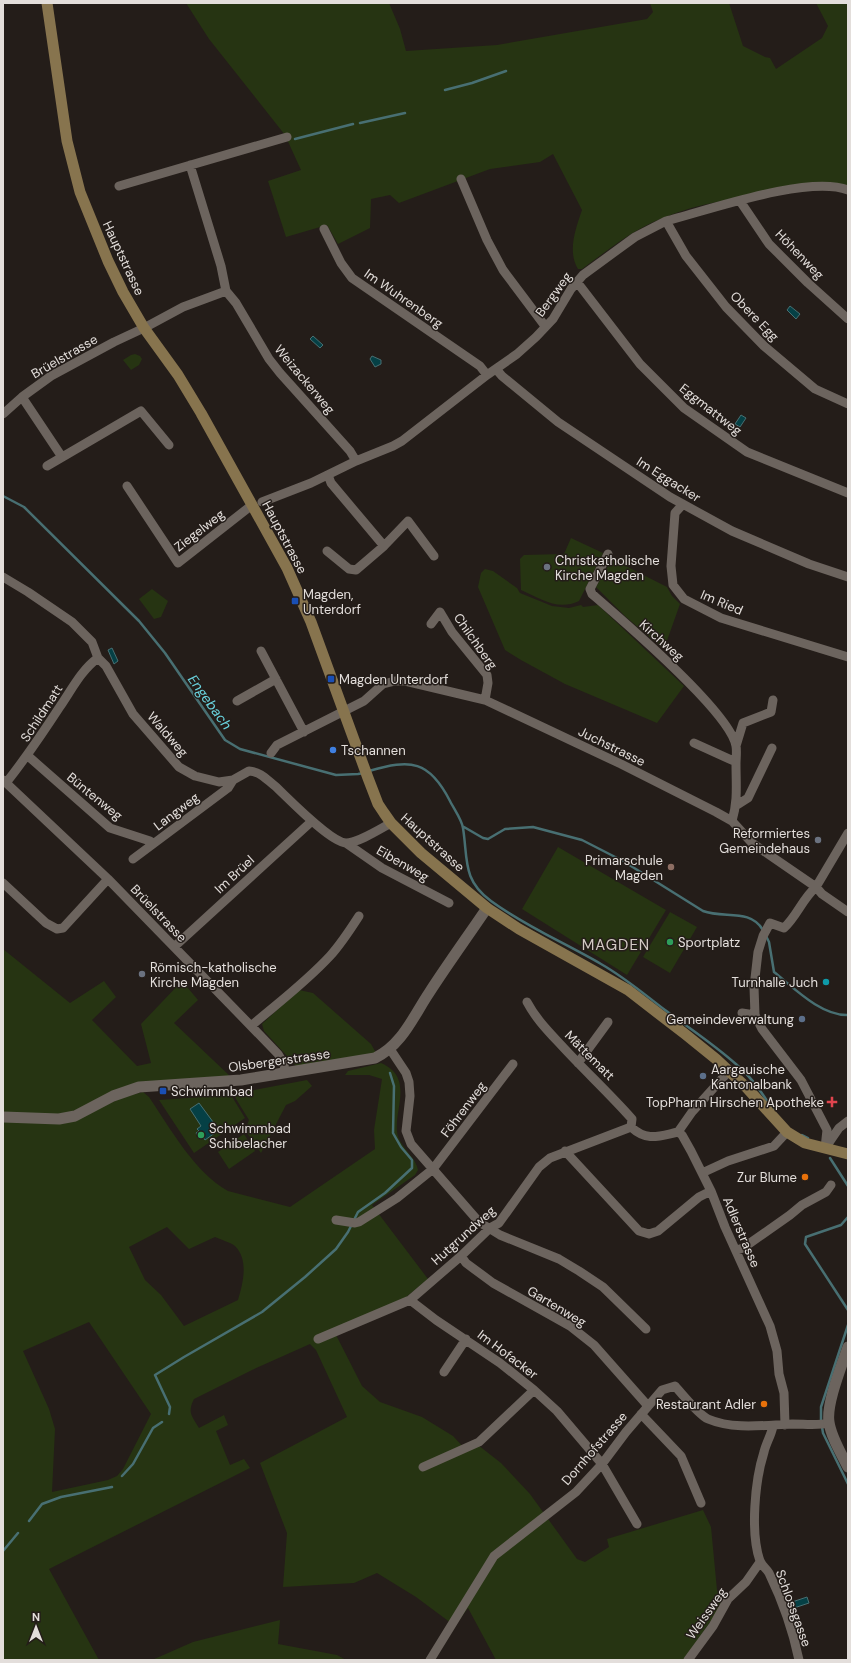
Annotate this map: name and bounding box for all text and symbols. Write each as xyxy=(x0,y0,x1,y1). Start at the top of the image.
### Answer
street label: Hauptstrasse xyxy=(99,218,148,298)
street label: Höhenweg xyxy=(772,226,828,283)
street label: Im Wuhrenberg xyxy=(361,265,446,332)
street label: Bergweg xyxy=(531,269,575,320)
street label: Obere Egg xyxy=(727,288,783,345)
street label: Brüelstrasse xyxy=(28,331,101,382)
street label: Weizackerweg xyxy=(271,341,339,418)
street label: Eggmattweg xyxy=(676,380,745,439)
street label: Im Eggacker xyxy=(633,453,704,506)
street label: Hauptstrasse xyxy=(258,498,311,577)
street label: Ziegelweg xyxy=(171,506,228,555)
place label: Christkatholische Kirche Magden xyxy=(555,552,660,584)
marker: Christkatholische Kirche Magden xyxy=(542,562,552,572)
place label: Magden, Unterdorf xyxy=(303,586,362,618)
street label: Im Ried xyxy=(698,586,746,619)
marker: Magden, Unterdorf xyxy=(290,596,300,606)
street label: Chilchberg xyxy=(450,610,501,673)
street label: Kirchweg xyxy=(636,616,688,665)
water label: Engebach xyxy=(184,671,236,733)
place label: Magden Unterdorf xyxy=(339,671,449,688)
marker: Magden Unterdorf xyxy=(326,674,336,684)
street label: Schildmatt xyxy=(17,681,66,745)
street label: Waldweg xyxy=(143,708,192,760)
street label: Juchstrasse xyxy=(575,723,648,770)
place label: Tschannen xyxy=(341,742,406,759)
marker: Tschannen xyxy=(328,745,338,755)
street label: Büntenweg xyxy=(63,769,126,824)
street label: Langweg xyxy=(150,789,203,834)
street label: Hauptstrasse xyxy=(397,809,468,875)
place label: Reformiertes Gemeindehaus xyxy=(719,825,810,857)
marker: Reformiertes Gemeindehaus xyxy=(813,835,823,845)
street label: Eibenweg xyxy=(374,842,432,885)
street label: Im Brüel xyxy=(211,852,258,897)
place label: Primarschule Magden xyxy=(585,852,663,884)
marker: Primarschule Magden xyxy=(666,862,676,872)
street label: Brüelstrasse xyxy=(127,881,190,946)
place label: Sportplatz xyxy=(678,934,740,951)
district label: MAGDEN xyxy=(582,935,650,955)
marker: Sportplatz xyxy=(665,937,675,947)
place label: Römisch-katholische Kirche Magden xyxy=(150,959,277,991)
marker: Römisch-katholische Kirche Magden xyxy=(137,969,147,979)
place label: Turnhalle Juch xyxy=(732,974,818,991)
marker: Turnhalle Juch xyxy=(821,977,831,987)
place label: Gemeindeverwaltung xyxy=(666,1011,794,1028)
marker: Gemeindeverwaltung xyxy=(797,1014,807,1024)
street label: Mättematt xyxy=(561,1027,618,1084)
street label: Olsbergerstrasse xyxy=(227,1045,331,1076)
place label: Aargauische Kantonalbank xyxy=(711,1061,793,1093)
marker: Aargauische Kantonalbank xyxy=(698,1071,708,1081)
street label: Föhrenweg xyxy=(437,1078,490,1141)
place label: Schwimmbad xyxy=(171,1083,253,1100)
marker: Schwimmbad xyxy=(158,1086,168,1096)
place label: TopPharm Hirschen Apotheke xyxy=(646,1094,824,1111)
marker: TopPharm Hirschen Apotheke xyxy=(827,1097,837,1107)
place label: Schwimmbad Schibelacher xyxy=(209,1120,291,1152)
marker: Schwimmbad Schibelacher xyxy=(196,1130,206,1140)
place label: Zur Blume xyxy=(737,1169,797,1186)
marker: Zur Blume xyxy=(800,1172,810,1182)
street label: Adlerstrasse xyxy=(719,1194,764,1270)
street label: Hutgrundweg xyxy=(428,1202,499,1269)
street label: Gartenweg xyxy=(524,1282,589,1331)
street label: Im Hofacker xyxy=(474,1326,542,1383)
place label: Restaurant Adler xyxy=(656,1396,756,1413)
marker: Restaurant Adler xyxy=(759,1399,769,1409)
street label: Dornhofstrasse xyxy=(558,1408,631,1489)
street label: Schlossgasse xyxy=(772,1567,815,1649)
street label: Weissweg xyxy=(682,1584,730,1643)
north arrow xyxy=(16,1607,56,1647)
text: N xyxy=(32,1610,40,1624)

